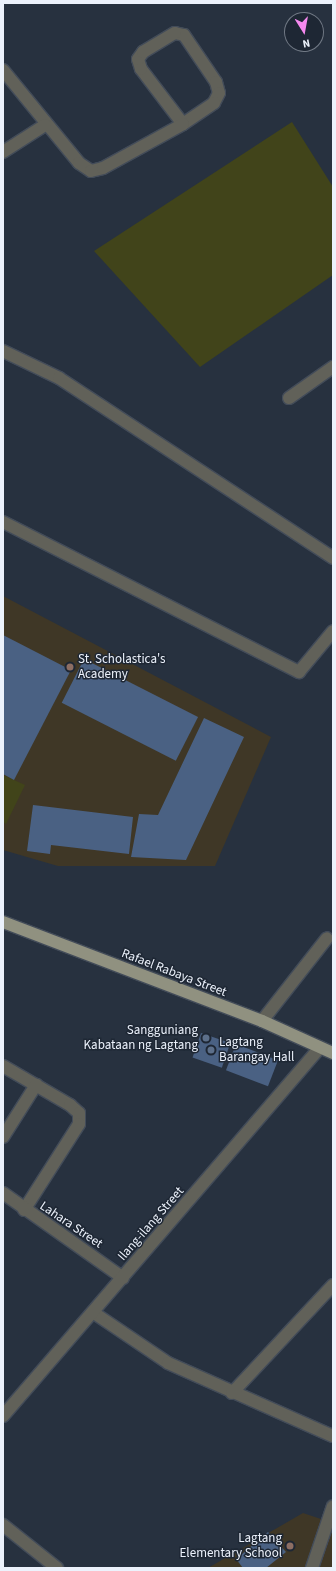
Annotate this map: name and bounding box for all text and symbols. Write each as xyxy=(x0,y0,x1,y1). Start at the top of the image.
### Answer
north arrow xyxy=(284,12,324,52)
text: N xyxy=(301,35,311,51)
place label: St. Scholastica's Academy xyxy=(78,652,165,683)
marker: St. Scholastica's Academy xyxy=(65,662,75,672)
street label: Rafael Rabaya Street xyxy=(119,946,229,1000)
place label: Sangguniang Kabataan ng Lagtang xyxy=(84,1023,198,1054)
marker: Sangguniang Kabataan ng Lagtang xyxy=(201,1033,211,1043)
place label: Lagtang Barangay Hall xyxy=(219,1035,294,1066)
marker: Lagtang Barangay Hall xyxy=(206,1045,216,1055)
street label: Ilang-ilang Street xyxy=(115,1184,187,1264)
street label: Lahara Street xyxy=(37,1198,105,1252)
place label: Lagtang Elementary School xyxy=(180,1531,282,1562)
marker: Lagtang Elementary School xyxy=(285,1541,295,1551)

